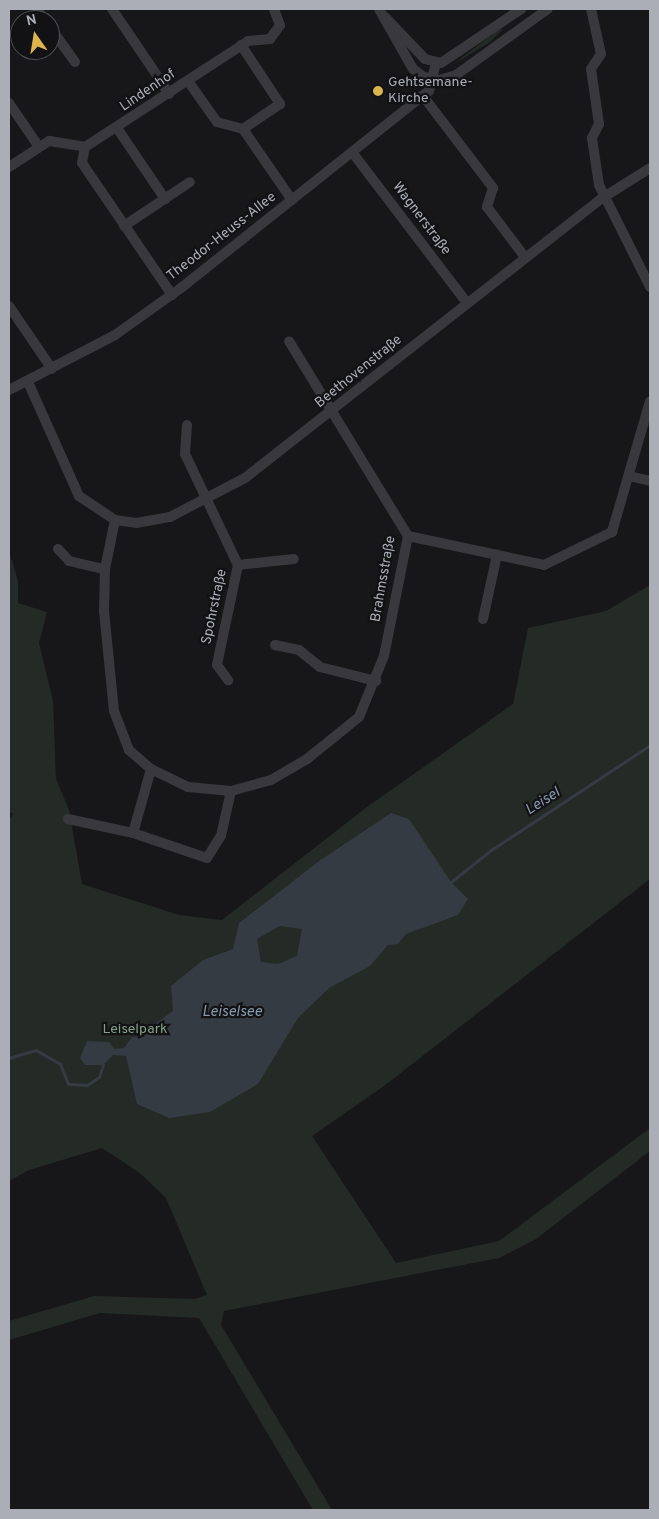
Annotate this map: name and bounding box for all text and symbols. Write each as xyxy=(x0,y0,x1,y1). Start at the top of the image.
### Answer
north arrow xyxy=(10,10,60,60)
text: N xyxy=(25,11,39,30)
street label: Lindenhof xyxy=(117,66,179,116)
place label: Gehtsemane- Kirche xyxy=(388,75,473,108)
marker: Gehtsemane- Kirche xyxy=(372,85,384,97)
street label: Wagnerstraße xyxy=(388,179,454,259)
street label: Theodor-Heuss-Allee xyxy=(164,189,280,285)
street label: Beethovenstraße xyxy=(312,332,406,412)
street label: Brahmsstraße xyxy=(368,535,400,623)
street label: Spohrstraße xyxy=(199,568,231,646)
water label: Leisel xyxy=(522,784,564,820)
water label: Leiselsee xyxy=(202,1004,262,1022)
park label: Leiselpark xyxy=(102,1022,168,1038)

